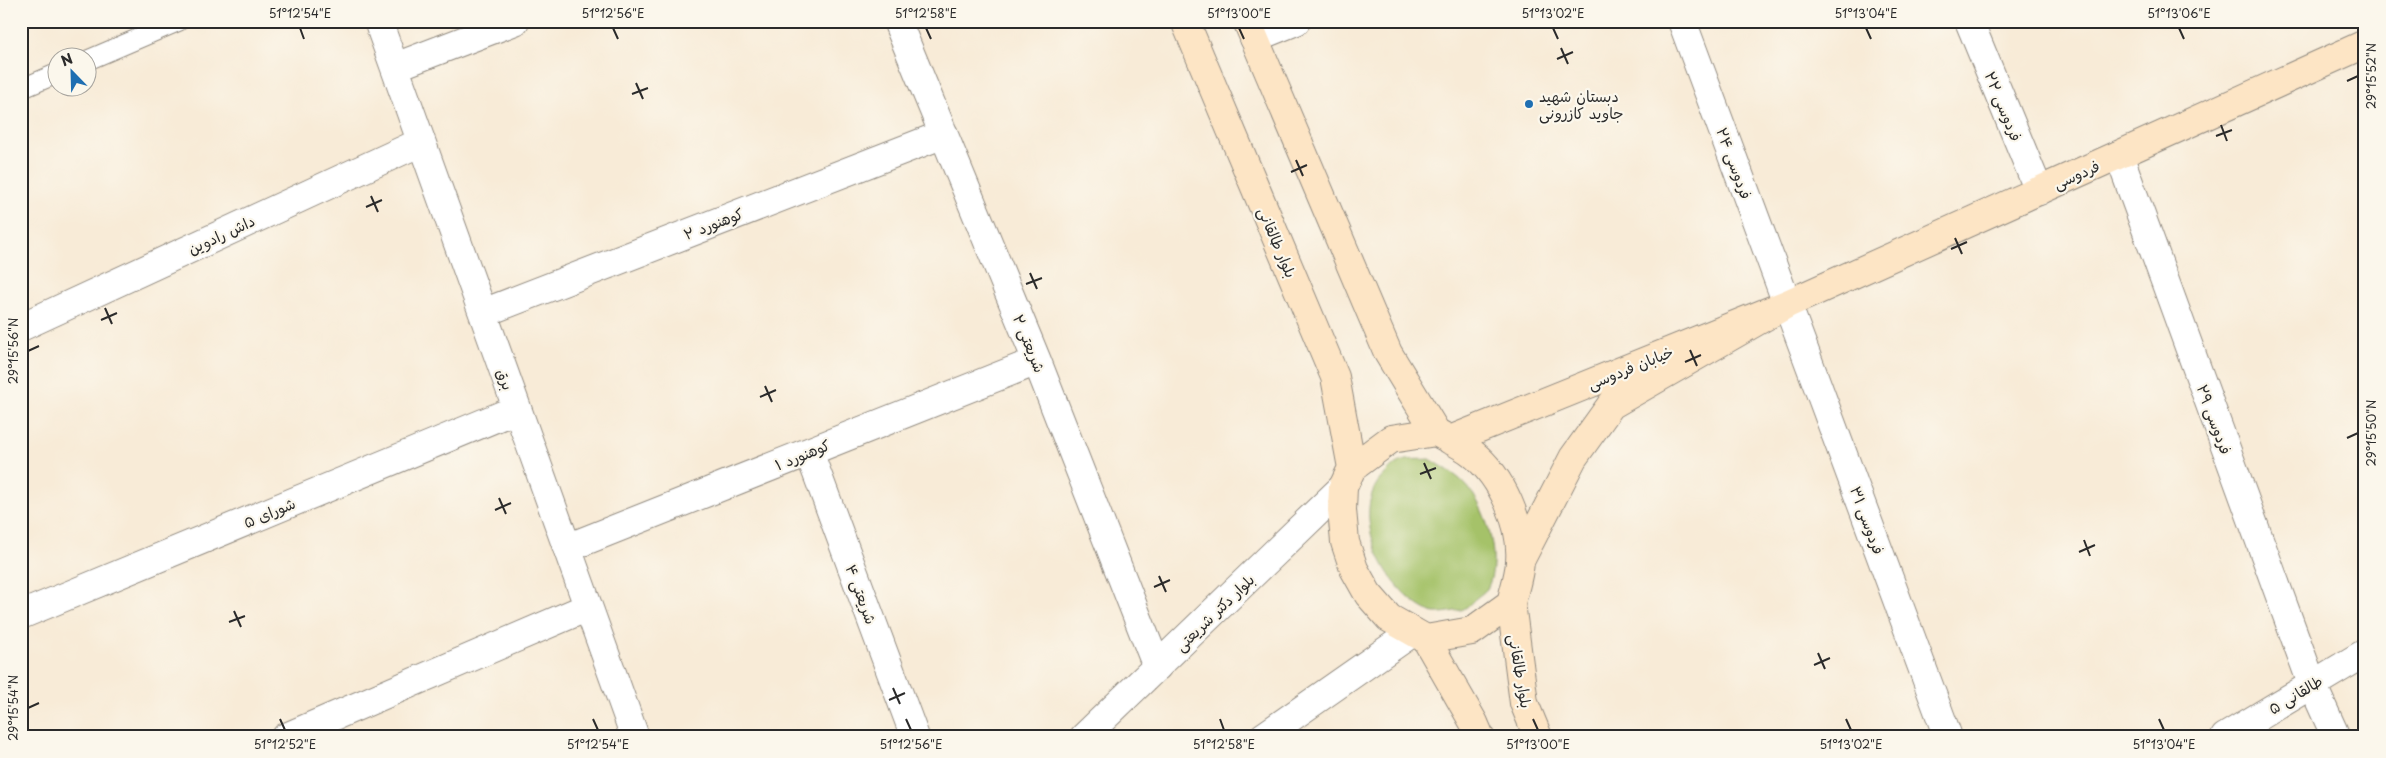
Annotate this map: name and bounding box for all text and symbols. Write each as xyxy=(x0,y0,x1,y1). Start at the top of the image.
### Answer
text: 51°12'54"E xyxy=(269,4,331,22)
text: 51°12'56"E xyxy=(582,4,644,22)
text: 51°12'58"E xyxy=(895,4,957,22)
text: 51°13'00"E xyxy=(1207,4,1271,22)
text: 51°13'02"E xyxy=(1521,4,1585,22)
text: 51°13'04"E xyxy=(1834,4,1898,22)
text: 51°13'06"E xyxy=(2147,4,2211,22)
text: 29°15'52"N xyxy=(2362,43,2380,109)
north arrow xyxy=(48,48,98,98)
text: N xyxy=(58,48,76,71)
street label: فردوسی ۲۲ xyxy=(1980,68,2028,144)
place label: دبستان شهید جاوید کازرونی xyxy=(1539,84,1624,124)
marker: دبستان شهید جاوید کازرونی xyxy=(1523,98,1535,110)
street label: فردوسی ۲۴ xyxy=(1711,124,1759,202)
street label: فردوسی xyxy=(2049,154,2103,194)
street label: کوهنورد ۲ xyxy=(680,201,746,245)
street label: بلوار طالقانی xyxy=(1253,203,1303,281)
street label: داش رادوین xyxy=(184,208,258,260)
street label: شریعتی ۲ xyxy=(1008,310,1052,376)
text: 29°15'56"N xyxy=(4,318,22,384)
street label: خیابان فردوسی xyxy=(1584,339,1676,395)
street label: برق xyxy=(492,365,520,393)
street label: فردوسی ۲۹ xyxy=(2192,381,2238,457)
text: 29°15'50"N xyxy=(2362,400,2380,467)
street label: کوهنورد ۱ xyxy=(771,433,833,475)
street label: فردوسی ۳۱ xyxy=(1845,483,1891,557)
street label: شورای ۵ xyxy=(239,491,299,533)
street label: شریعتی ۴ xyxy=(841,561,883,627)
street label: بلوار دکتر شریعتی xyxy=(1169,568,1259,656)
street label: بلوار طالقانی xyxy=(1503,632,1539,710)
street label: طالقانی ۵ xyxy=(2263,669,2327,719)
text: 29°15'54"N xyxy=(4,675,22,741)
text: 51°12'52"E xyxy=(254,735,316,753)
text: 51°12'54"E xyxy=(567,735,629,753)
text: 51°12'56"E xyxy=(880,735,942,753)
text: 51°12'58"E xyxy=(1193,735,1255,753)
text: 51°13'00"E xyxy=(1506,735,1570,753)
text: 51°13'02"E xyxy=(1819,735,1883,753)
text: 51°13'04"E xyxy=(2132,735,2196,753)

